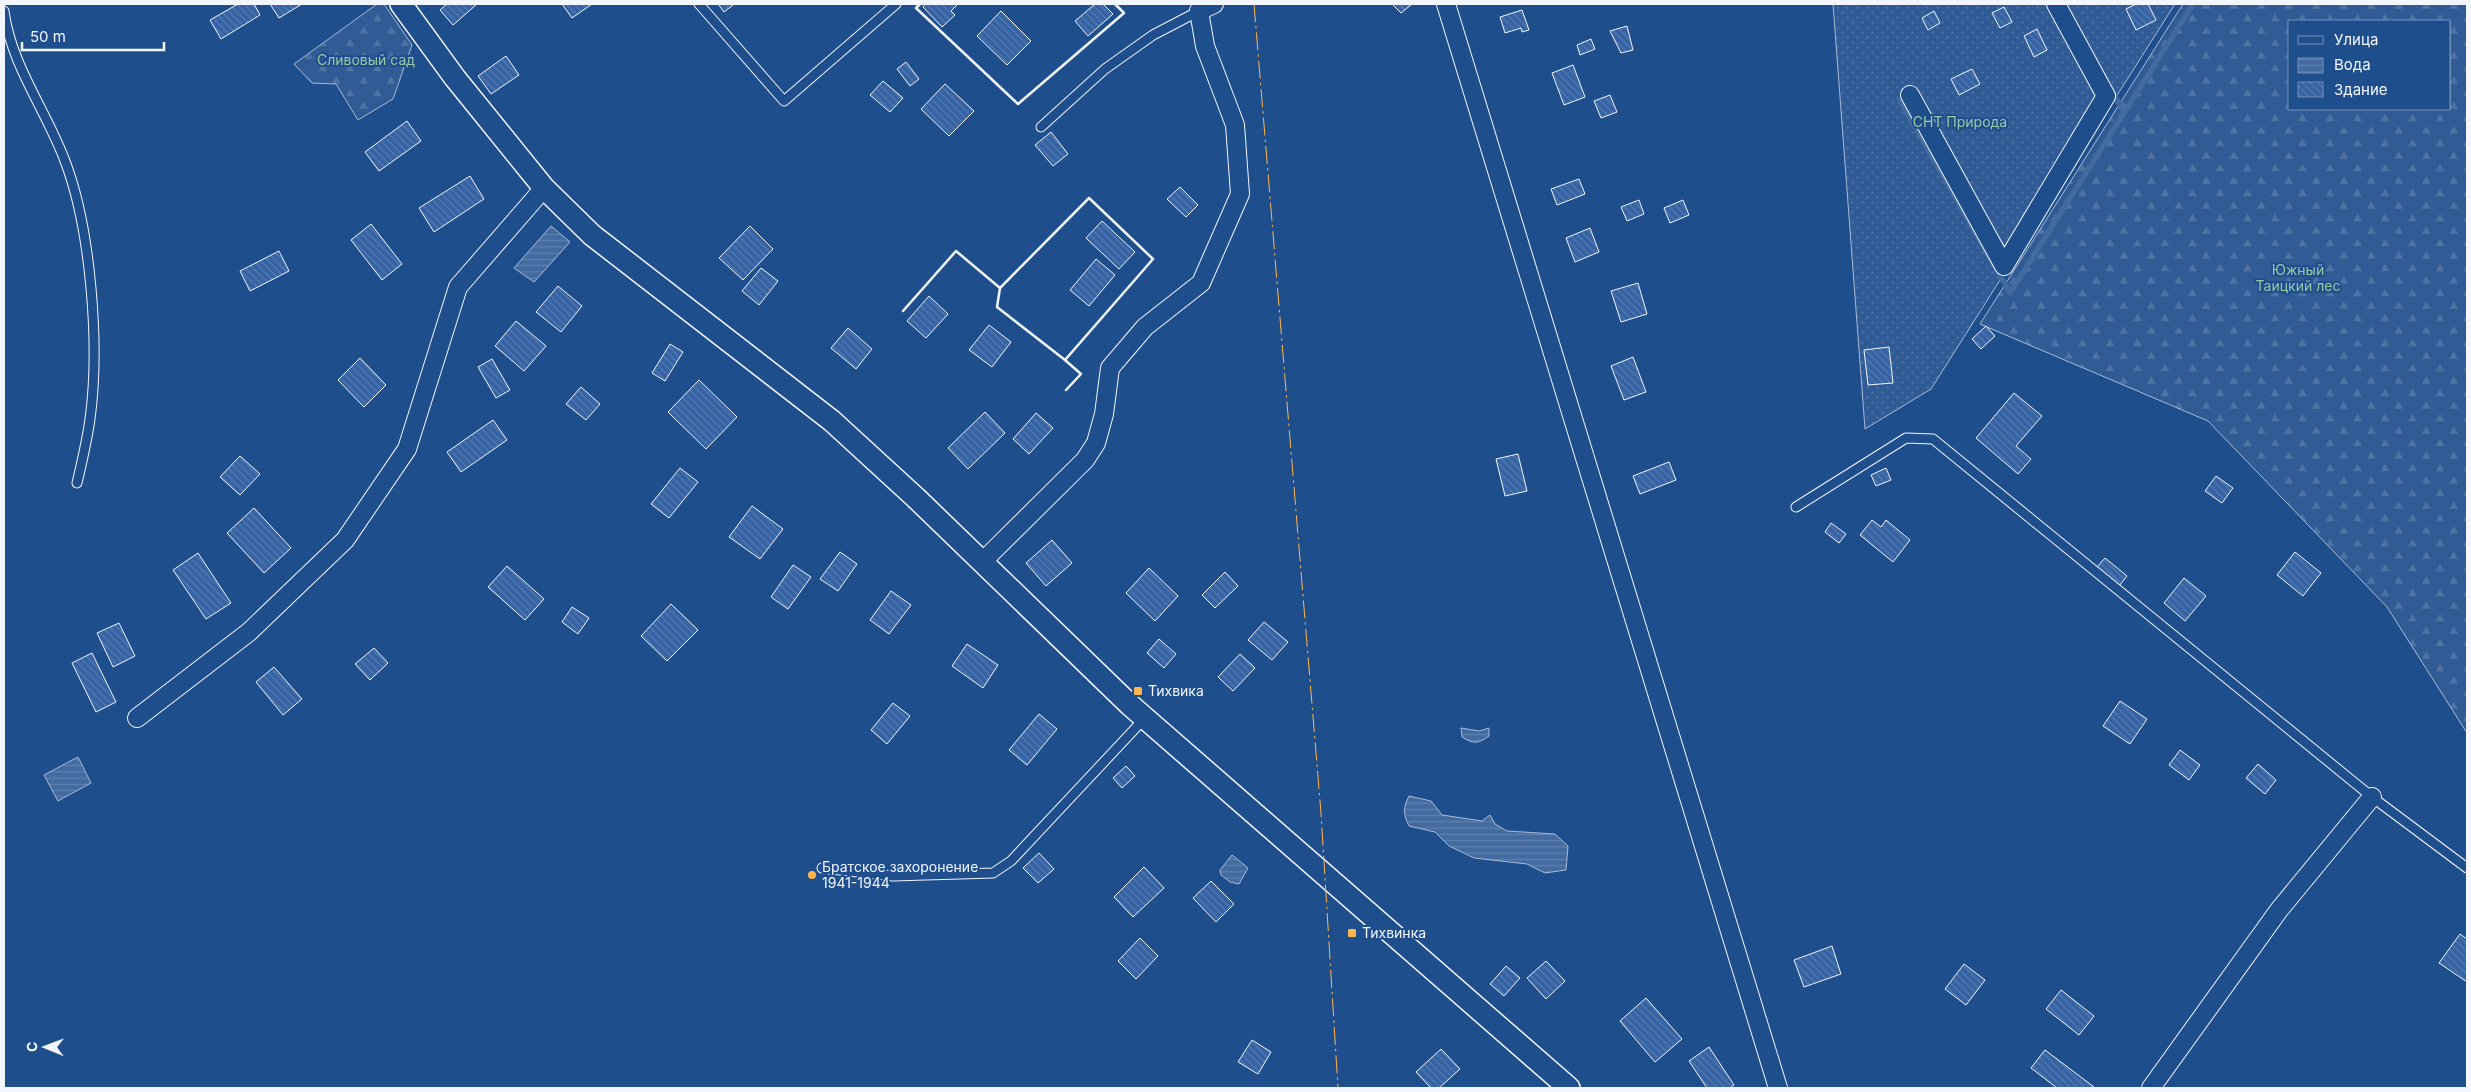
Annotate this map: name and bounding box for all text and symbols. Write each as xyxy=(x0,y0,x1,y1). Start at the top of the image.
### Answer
scale bar xyxy=(22,20,165,52)
legend xyxy=(2288,20,2451,110)
text: 50 m xyxy=(30,27,66,46)
text: Улица xyxy=(2334,30,2378,49)
park label: Сливовый сад xyxy=(317,51,415,68)
text: Вода xyxy=(2334,55,2371,74)
text: Здание xyxy=(2334,80,2388,99)
park label: СНТ Природа xyxy=(1913,113,2007,130)
park label: Южный Таицкий лес xyxy=(2256,261,2340,294)
place label: Тихвика xyxy=(1148,682,1204,699)
marker: Тихвика xyxy=(1132,685,1144,697)
place label: Братское захоронение 1941-1944 xyxy=(822,858,978,891)
marker: Братское захоронение 1941-1944 xyxy=(806,869,818,881)
place label: Тихвинка xyxy=(1362,924,1426,941)
marker: Тихвинка xyxy=(1346,927,1358,939)
north arrow xyxy=(20,1022,70,1072)
text: С xyxy=(23,1041,40,1052)

